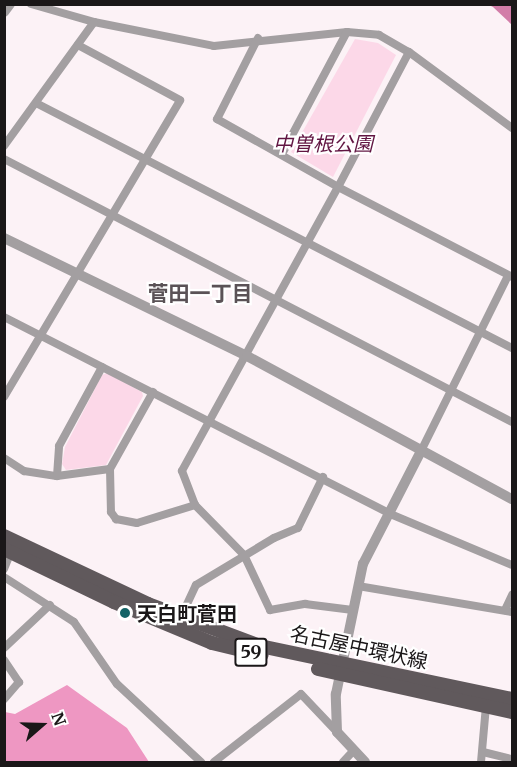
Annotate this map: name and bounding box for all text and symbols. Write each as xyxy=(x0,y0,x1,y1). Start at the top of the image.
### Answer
park label: 中曽根公園 xyxy=(273,131,373,155)
district label: 菅田一丁目 xyxy=(148,281,252,307)
place label: 天白町菅田 xyxy=(137,601,237,625)
marker: 天白町菅田 xyxy=(118,606,132,620)
street label: 名古屋中環状線 xyxy=(288,621,430,673)
road number: 59 xyxy=(233,637,269,667)
north arrow xyxy=(12,695,72,755)
text: N xyxy=(47,709,70,728)

